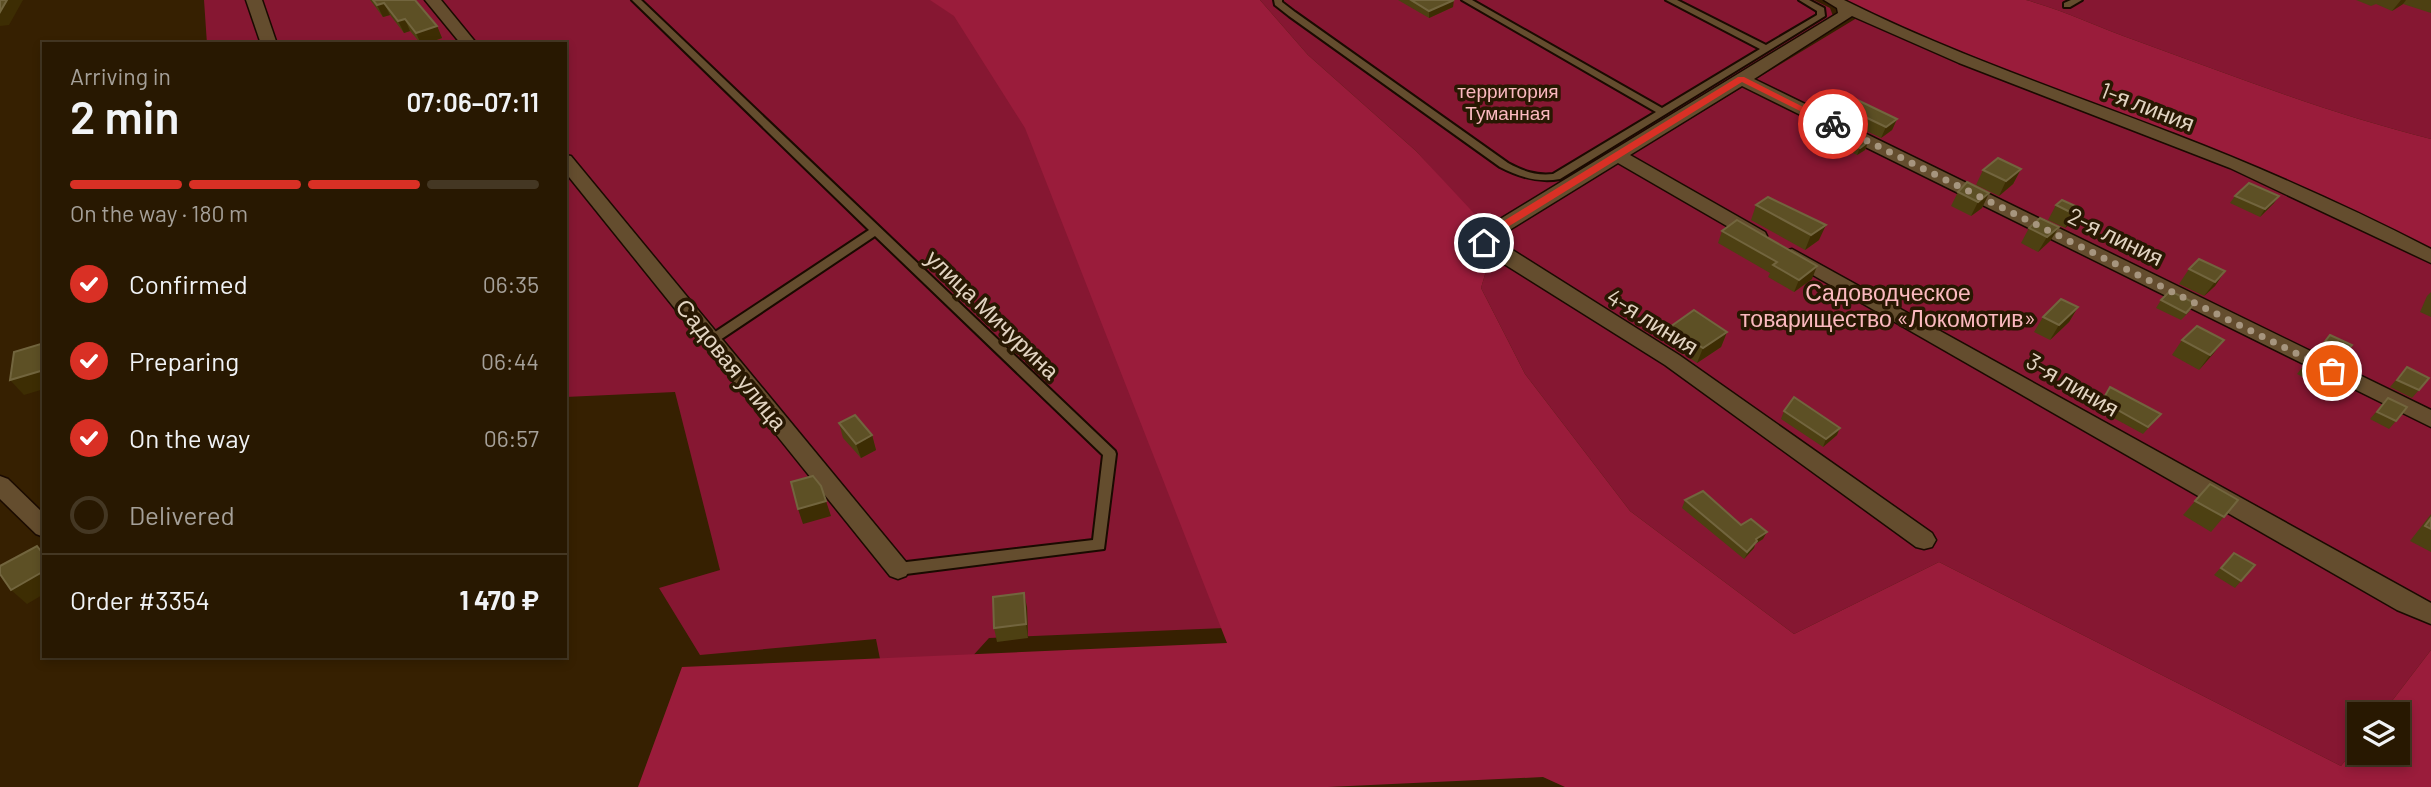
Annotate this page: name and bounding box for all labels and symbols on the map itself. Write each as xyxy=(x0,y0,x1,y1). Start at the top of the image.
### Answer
street label: 1-я линия xyxy=(2097,75,2199,137)
park label: территория Туманная xyxy=(1457,79,1559,124)
courier xyxy=(1798,89,1868,159)
street label: 2-я линия xyxy=(2064,201,2168,271)
pin xyxy=(1454,213,1514,273)
street label: улица Мичурина xyxy=(921,243,1066,385)
park label: Садоводческое товарищество «Локомотив» xyxy=(1740,278,2036,332)
street label: 4-я линия xyxy=(1602,282,1704,360)
street label: Садовая улица xyxy=(670,293,794,435)
pin xyxy=(2302,341,2362,401)
street label: 3-я линия xyxy=(2022,346,2124,422)

